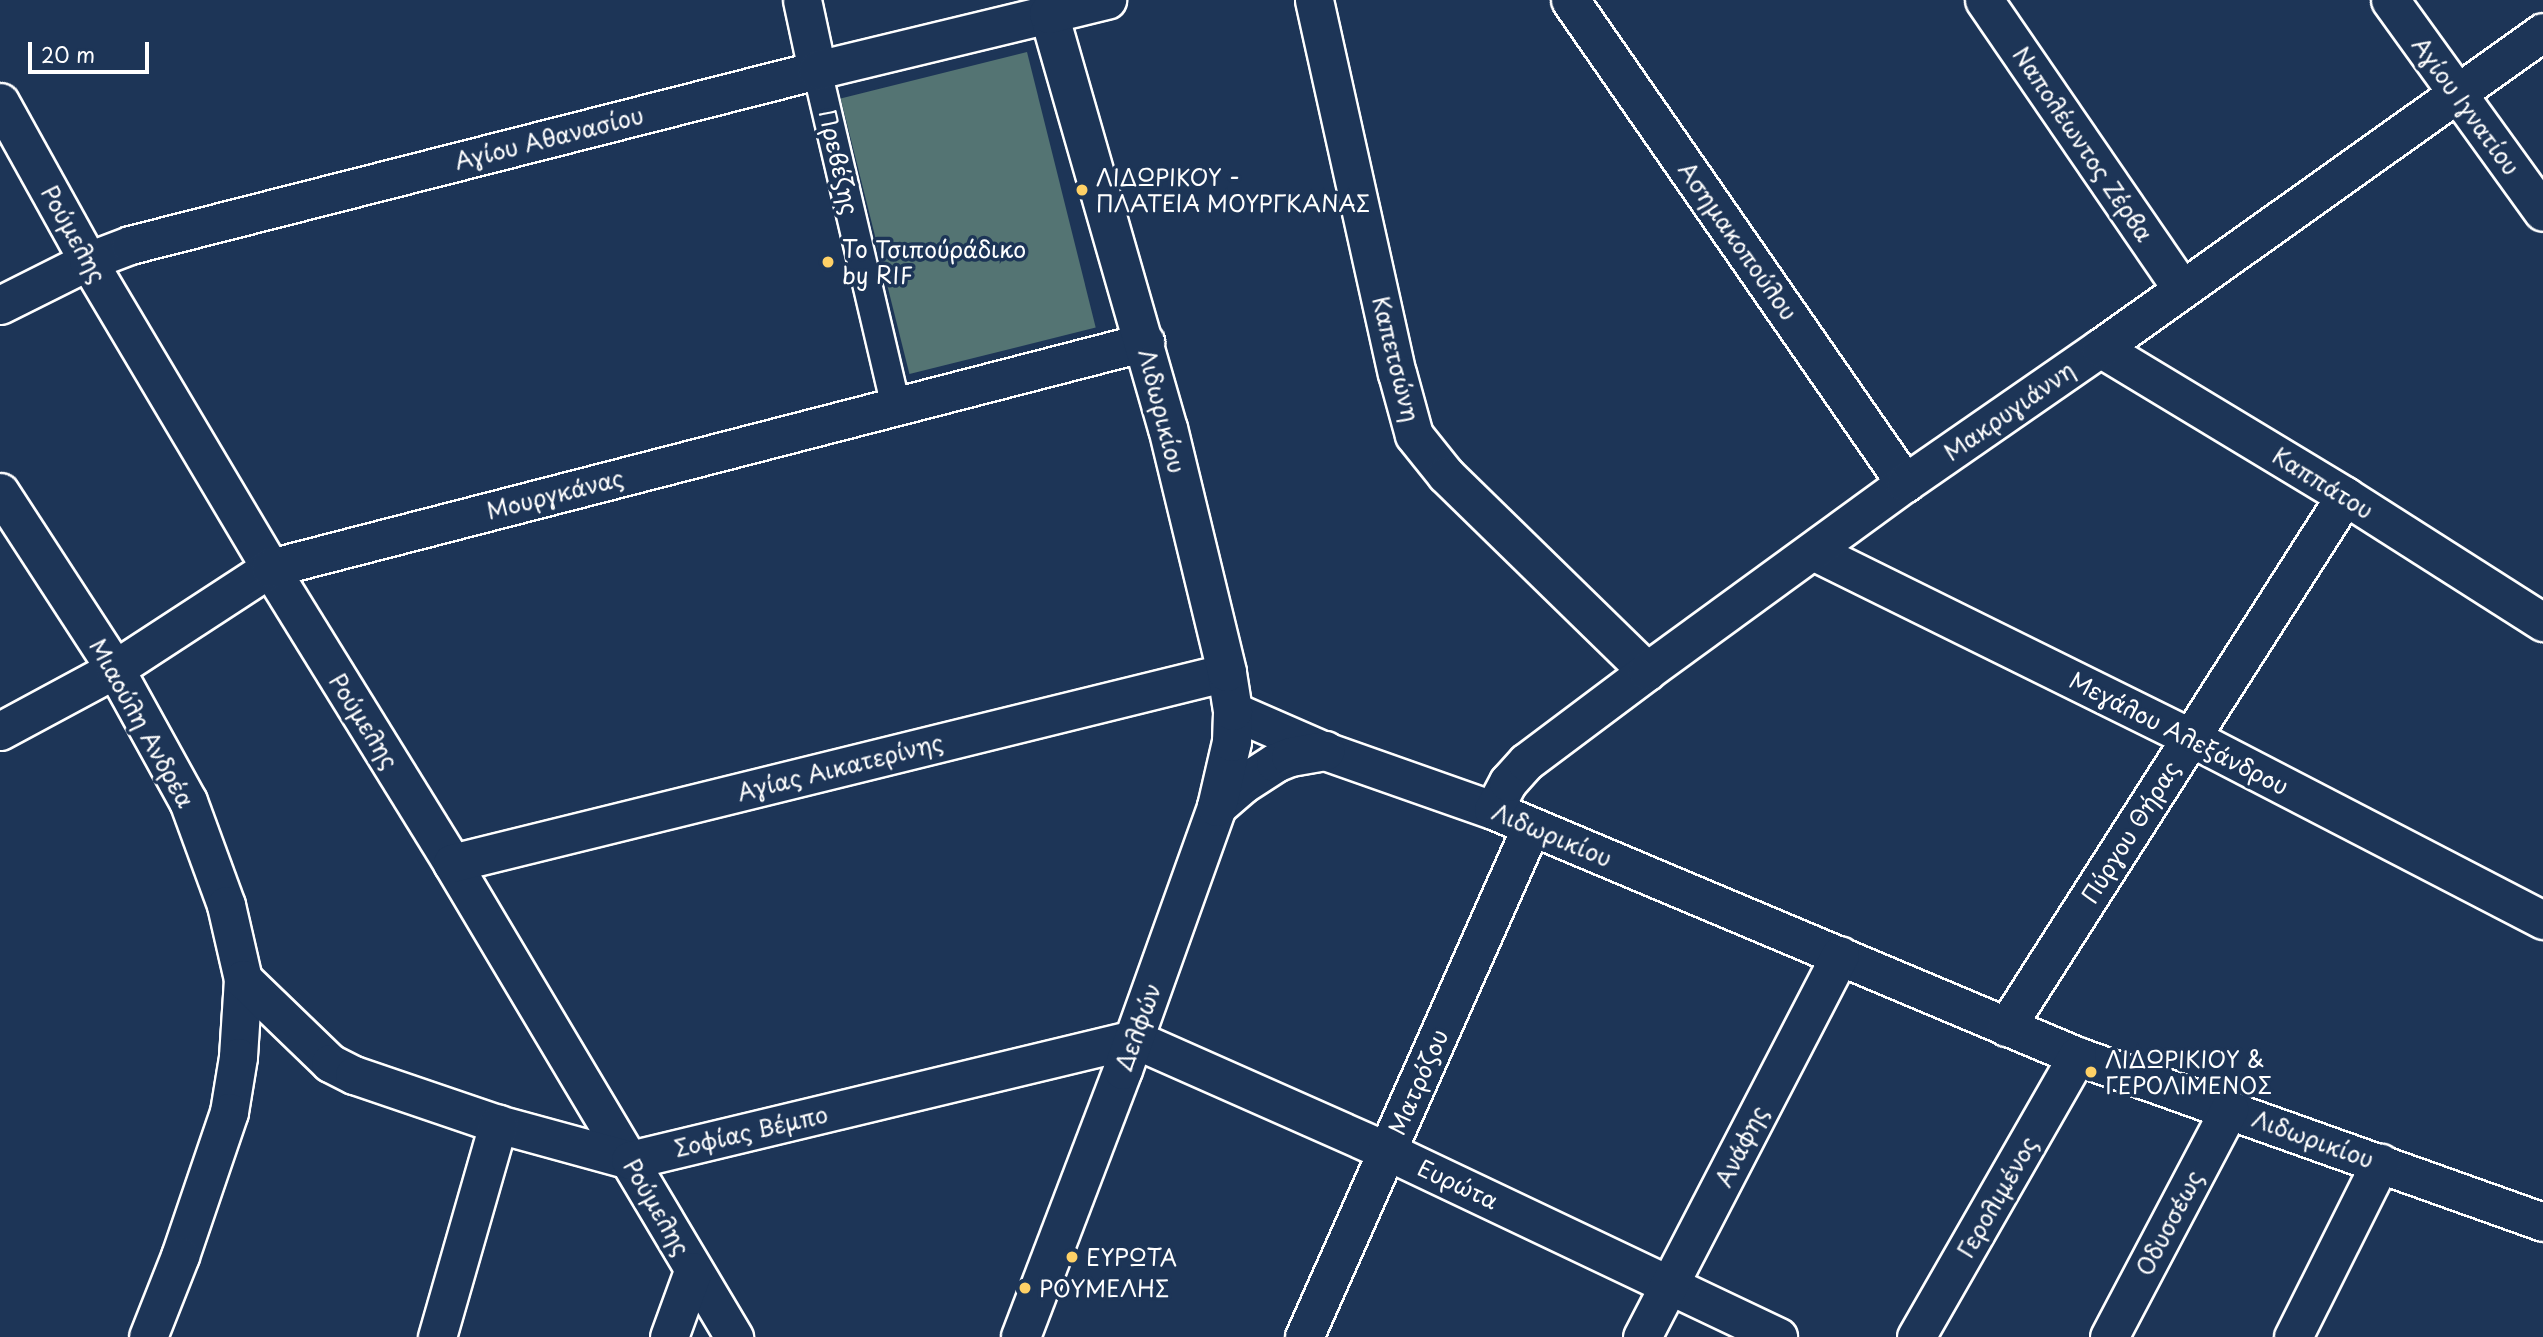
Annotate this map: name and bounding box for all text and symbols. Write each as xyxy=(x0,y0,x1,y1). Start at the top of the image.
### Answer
scale bar xyxy=(32,28,152,72)
street label: Αγίου Ιγνατίου xyxy=(2407,32,2525,180)
text: 20 m xyxy=(41,38,95,70)
street label: Ναπολέωντος Ζέρβα xyxy=(2007,41,2159,247)
street label: Αγίου Αθανασίου xyxy=(452,101,646,175)
street label: Πρεβέζης xyxy=(813,107,865,217)
street label: Ασημακοπούλου xyxy=(1673,157,1803,325)
place label: ΛΙΔΩΡΙΚΟΥ - ΠΛΑΤΕΙΑ ΜΟΥΡΓΚΑΝΑΣ xyxy=(1096,163,1372,217)
street label: Ρούμελης xyxy=(36,181,112,287)
marker: ΛΙΔΩΡΙΚΟΥ - ΠΛΑΤΕΙΑ ΜΟΥΡΓΚΑΝΑΣ xyxy=(1074,182,1090,198)
place label: To Τσιπούράδικο by RIF xyxy=(842,235,1026,289)
marker: To Τσιπούράδικο by RIF xyxy=(820,254,836,270)
street label: Καπετσώνη xyxy=(1367,293,1425,425)
street label: Λιδωρικίου xyxy=(1133,346,1191,476)
street label: Μακρυγιάννη xyxy=(1938,356,2080,466)
street label: Καππάτου xyxy=(2268,441,2378,525)
street label: Μουργκάνας xyxy=(483,464,627,524)
street label: Μιαούλη Ανδρέα xyxy=(84,634,200,812)
street label: Μεγάλου Αλεξάνδρου xyxy=(2064,666,2294,800)
street label: Ρούμελης xyxy=(324,668,404,774)
street label: Αγίας Αικατερίνης xyxy=(734,728,946,806)
street label: Πύργου Θήρας xyxy=(2075,756,2185,908)
street label: Λιδωρικίου xyxy=(1488,797,1616,873)
street label: Δελφών xyxy=(1109,979,1167,1075)
street label: Ματρόζου xyxy=(1382,1025,1454,1139)
place label: ΛΙΔΩΡΙΚΙΟΥ & ΓΕΡΟΛΙΜΕΝΟΣ xyxy=(2105,1045,2272,1099)
marker: ΛΙΔΩΡΙΚΙΟΥ & ΓΕΡΟΛΙΜΕΝΟΣ xyxy=(2083,1064,2099,1080)
street label: Σοφίας Βέμπο xyxy=(671,1100,831,1162)
street label: Ανάφης xyxy=(1709,1101,1773,1191)
street label: Λιδωρικίου xyxy=(2249,1104,2377,1174)
street label: Γερολιμένος xyxy=(1951,1132,2043,1262)
street label: Ευρώτα xyxy=(1413,1153,1503,1215)
street label: Ρούμελης xyxy=(618,1154,696,1260)
street label: Οδυσσέως xyxy=(2130,1166,2208,1280)
place label: ΕΥΡΏΤΑ xyxy=(1086,1243,1177,1271)
marker: ΕΥΡΏΤΑ xyxy=(1064,1249,1080,1265)
place label: ΡΟΥΜΕΛΗΣ xyxy=(1039,1274,1169,1302)
marker: ΡΟΥΜΕΛΗΣ xyxy=(1017,1280,1033,1296)

